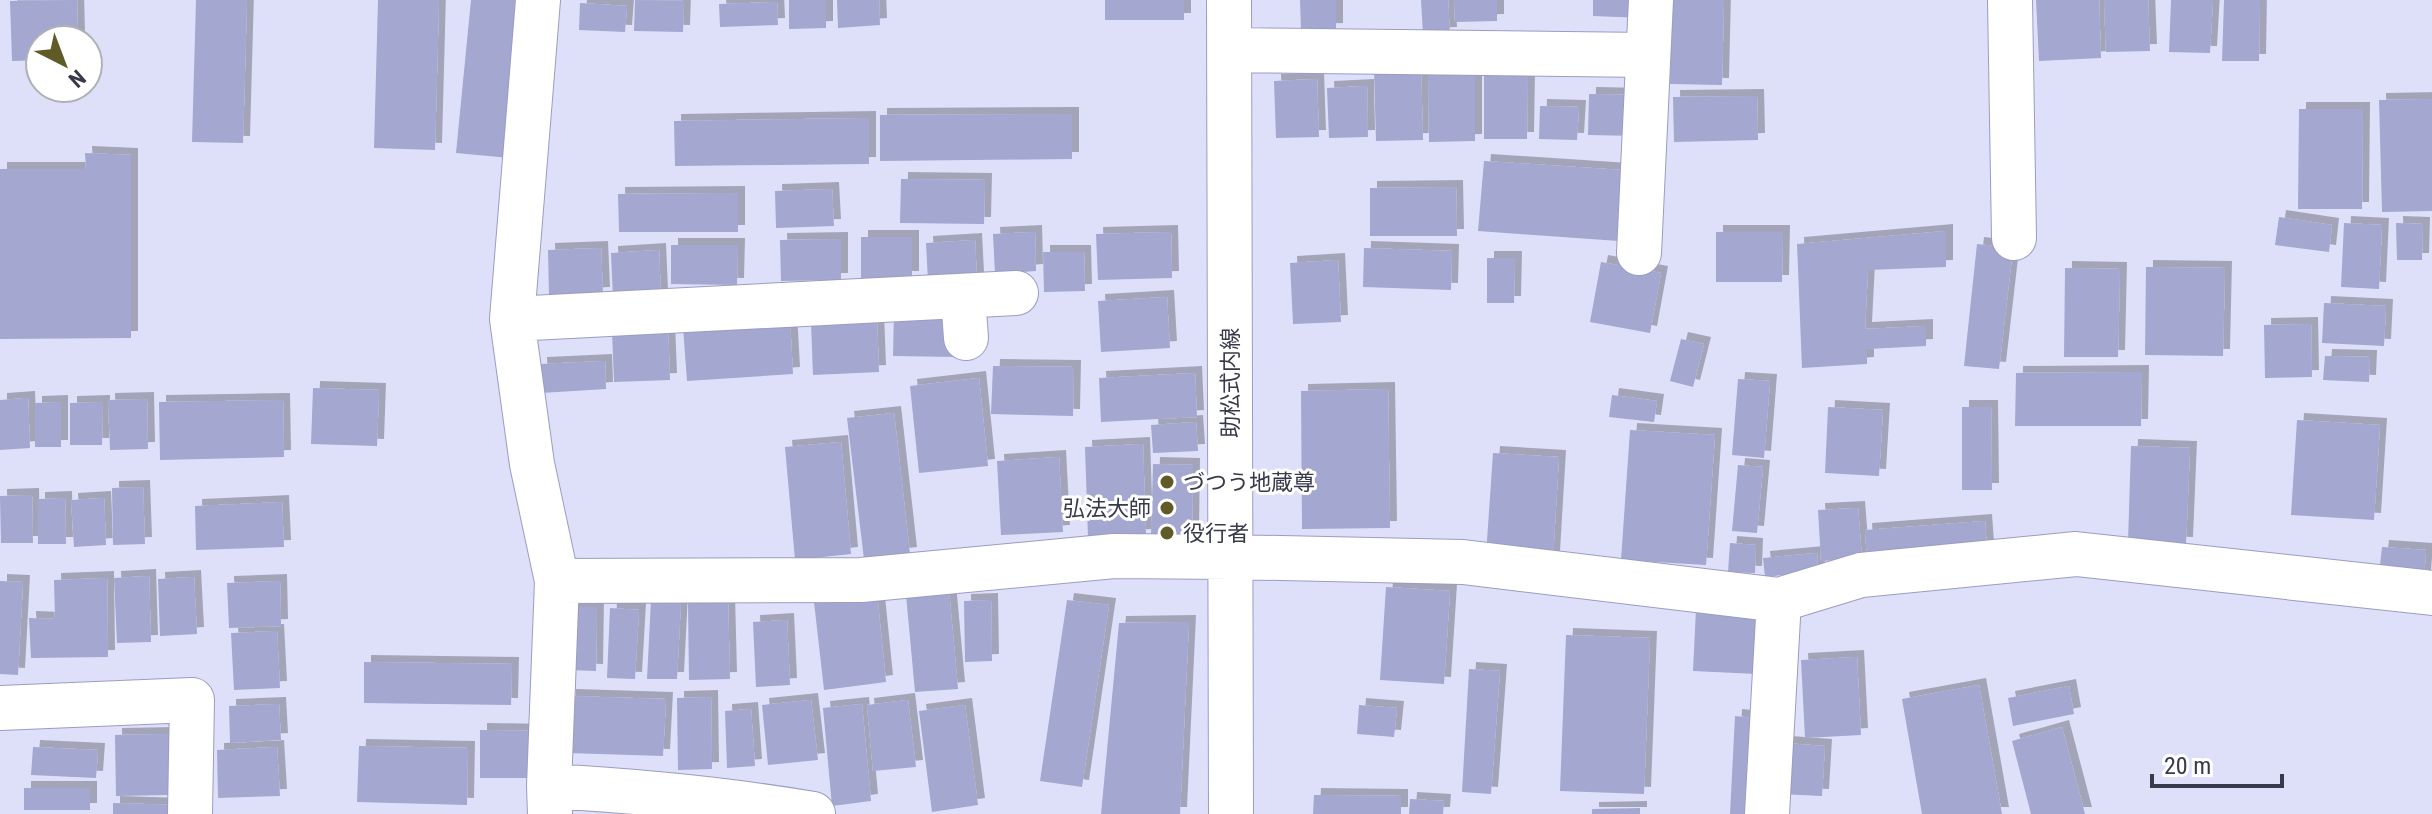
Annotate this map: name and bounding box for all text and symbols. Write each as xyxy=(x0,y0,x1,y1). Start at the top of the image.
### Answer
north arrow xyxy=(24,24,104,104)
text: N xyxy=(64,65,90,92)
street label: 助松式内線 xyxy=(1218,328,1243,438)
place label: づつう地蔵尊 xyxy=(1183,470,1315,495)
marker: づつう地蔵尊 xyxy=(1158,473,1176,491)
place label: 弘法大師 xyxy=(1063,496,1151,521)
marker: 弘法大師 xyxy=(1158,499,1176,517)
place label: 役行者 xyxy=(1183,521,1249,546)
marker: 役行者 xyxy=(1158,524,1176,542)
scale bar xyxy=(2152,738,2282,788)
text: 20 m xyxy=(2164,752,2211,780)

